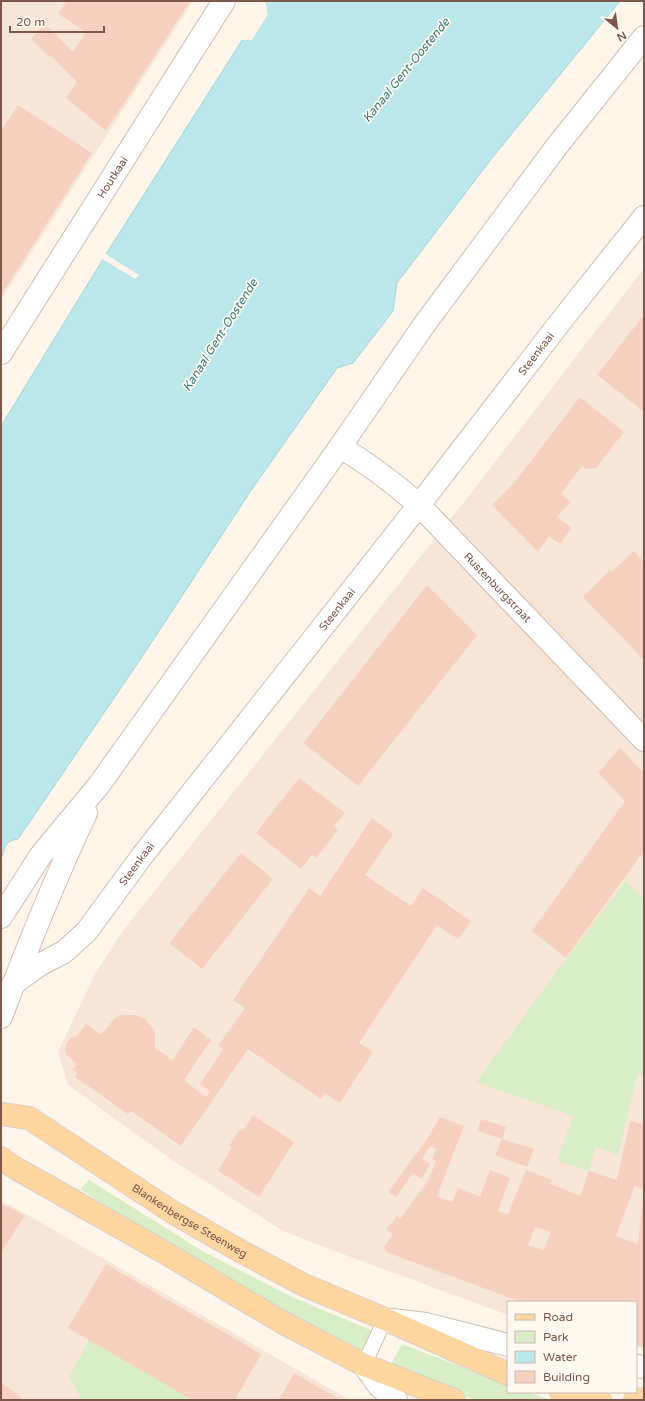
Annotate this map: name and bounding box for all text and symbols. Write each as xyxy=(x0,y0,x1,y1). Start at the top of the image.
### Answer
scale bar xyxy=(10,8,104,34)
north arrow xyxy=(597,8,637,48)
water label: Kanaal Gent-Oostende xyxy=(360,14,453,125)
text: 20 m xyxy=(16,15,45,29)
text: N xyxy=(615,28,629,44)
street label: Houtkaai xyxy=(95,154,131,201)
water label: Kanaal Gent-Oostende xyxy=(180,275,261,394)
street label: Steenkaai xyxy=(516,330,557,378)
street label: Rustenburgstraat xyxy=(461,550,534,625)
street label: Steenkaai xyxy=(316,585,358,633)
street label: Steenkaai xyxy=(116,840,157,888)
street label: Blankenbergse Steenweg xyxy=(129,1181,249,1261)
legend xyxy=(507,1301,637,1393)
text: Road xyxy=(543,1310,573,1324)
text: Park xyxy=(543,1330,569,1344)
text: Water xyxy=(543,1350,578,1364)
text: Building xyxy=(543,1370,590,1384)

